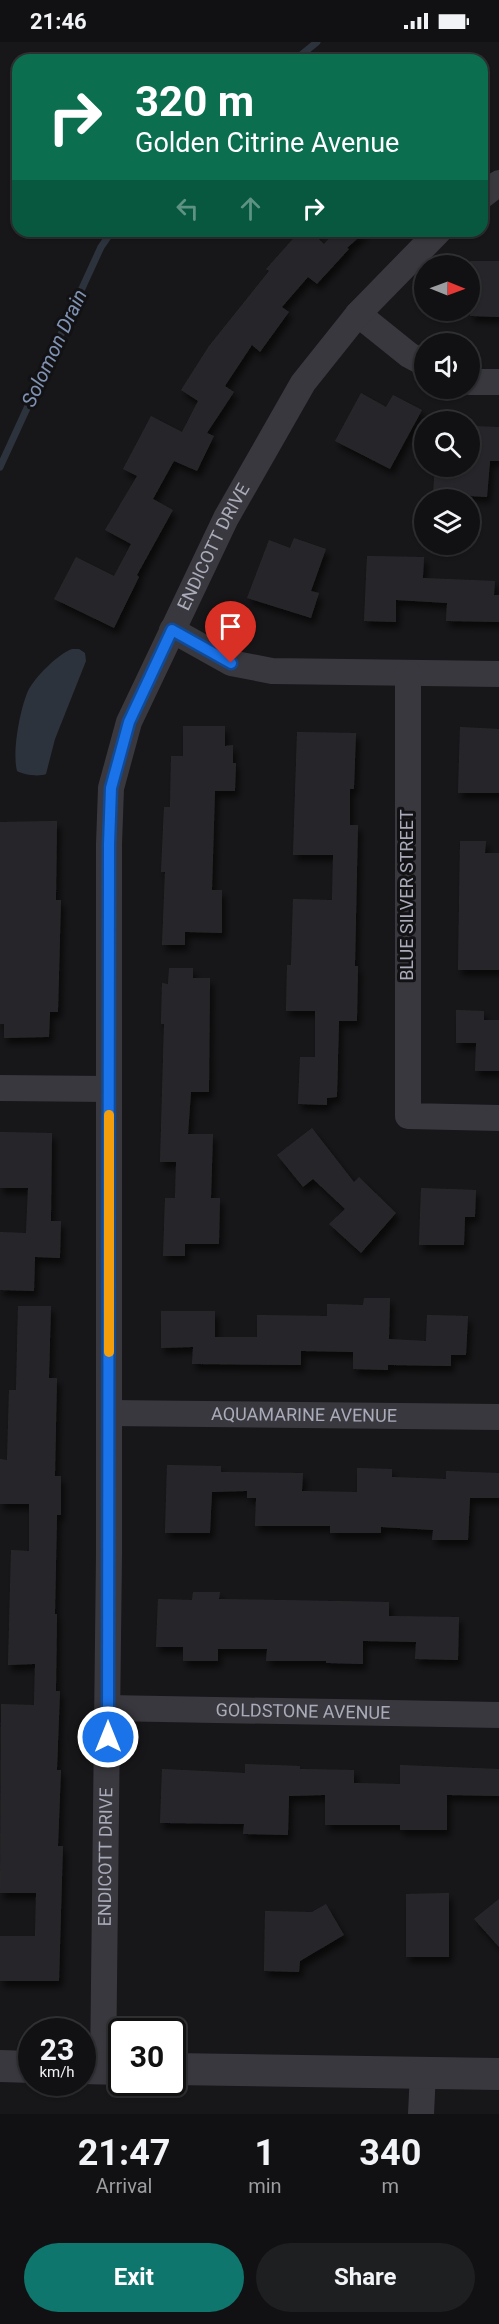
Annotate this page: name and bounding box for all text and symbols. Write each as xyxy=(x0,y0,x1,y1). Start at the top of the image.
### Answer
text: 21:46 xyxy=(30,9,87,34)
text: 320 m xyxy=(135,77,254,126)
icon: right xyxy=(36,78,114,156)
text: Golden Citrine Avenue xyxy=(135,127,399,159)
icon: left xyxy=(171,192,204,225)
icon: ahead xyxy=(234,192,267,225)
icon: right xyxy=(297,192,330,225)
north arrow xyxy=(414,255,480,321)
map controls xyxy=(414,255,480,555)
water label: Solomon Drain xyxy=(16,285,92,411)
button: sound xyxy=(414,333,480,399)
button: search xyxy=(414,411,480,477)
street label: ENDICOTT DRIVE xyxy=(173,479,254,613)
button: layers xyxy=(414,489,480,555)
pin xyxy=(205,601,256,663)
icon: arrive xyxy=(214,610,247,643)
street label: BLUE SILVER STREET xyxy=(396,809,417,981)
street label: AQUAMARINE AVENUE xyxy=(211,1403,397,1426)
street label: GOLDSTONE AVENUE xyxy=(215,1699,391,1723)
position arrow xyxy=(76,1705,140,1769)
street label: ENDICOTT DRIVE xyxy=(94,1787,116,1927)
speed limit sign: 30 xyxy=(108,2018,186,2096)
text: 23 xyxy=(40,2032,74,2067)
text: km/h xyxy=(39,2063,75,2081)
text: 21:47 xyxy=(78,2132,170,2174)
text: 1 xyxy=(255,2132,275,2174)
text: 340 xyxy=(359,2132,421,2174)
text: Arrival xyxy=(96,2174,152,2198)
text: min xyxy=(248,2174,282,2198)
text: m xyxy=(382,2174,399,2198)
button: Exit xyxy=(24,2243,244,2312)
button: Share xyxy=(256,2243,475,2312)

